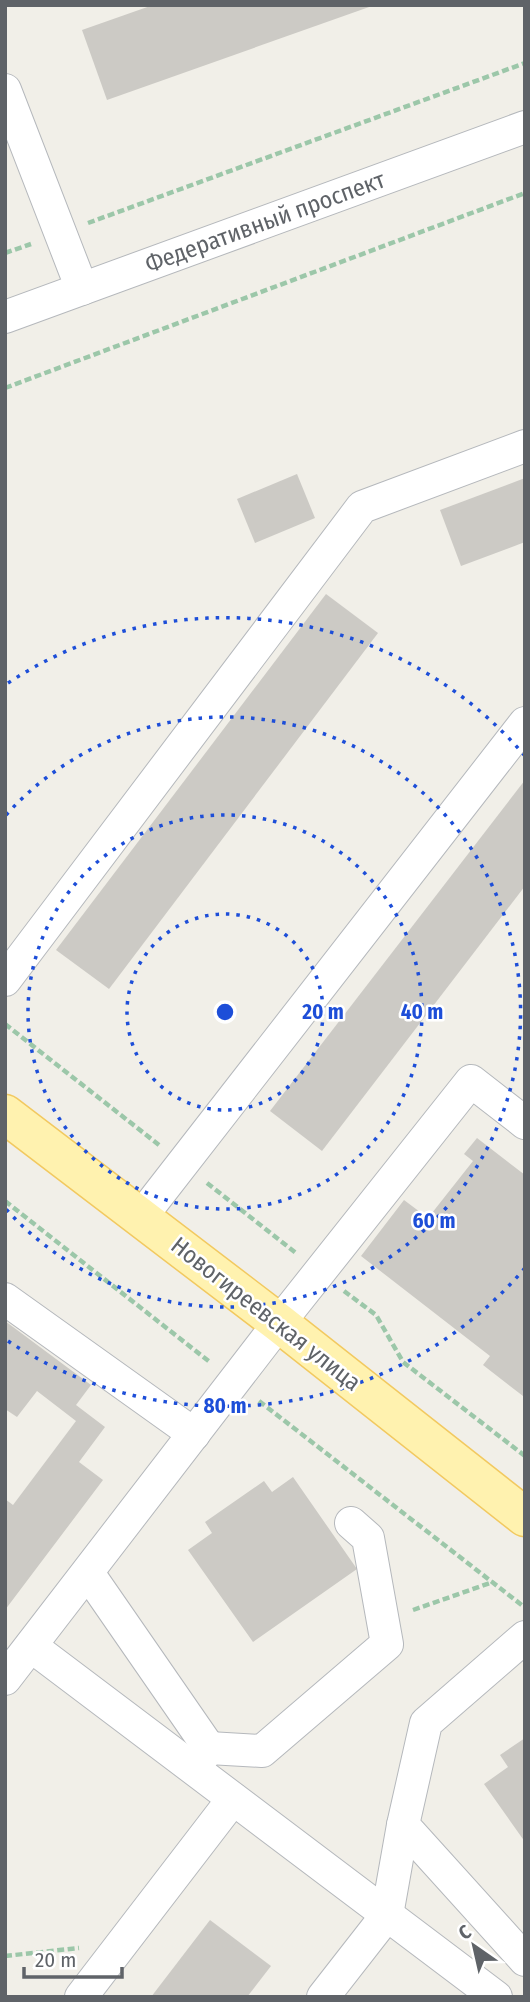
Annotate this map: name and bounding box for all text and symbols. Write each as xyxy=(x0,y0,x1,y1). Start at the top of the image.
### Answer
street label: Федеративный проспект xyxy=(141,165,389,278)
text: 20 m xyxy=(301,999,344,1025)
text: 40 m xyxy=(401,999,443,1025)
centre of rings xyxy=(213,1000,237,1024)
text: 60 m xyxy=(413,1208,455,1234)
street label: Новогиреевская улица xyxy=(166,1231,366,1397)
text: 80 m xyxy=(204,1393,246,1419)
north arrow xyxy=(439,1911,509,1981)
text: С xyxy=(454,1920,475,1945)
scale bar xyxy=(24,1936,122,1980)
text: 20 m xyxy=(35,1947,76,1973)

